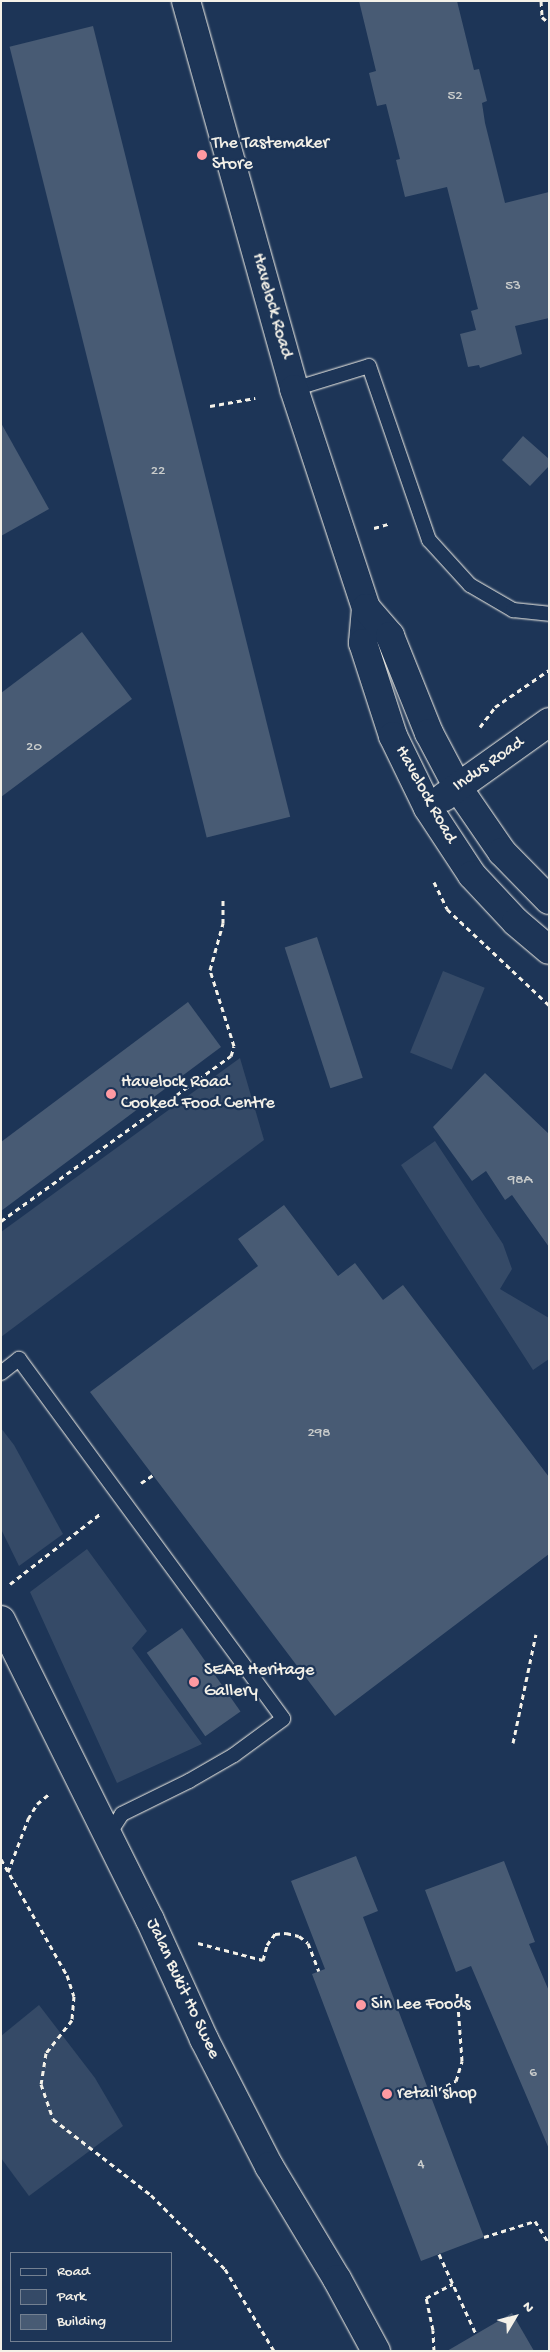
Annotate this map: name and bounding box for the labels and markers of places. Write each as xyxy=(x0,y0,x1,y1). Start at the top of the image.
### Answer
place label: The Tastemaker Store xyxy=(212,134,329,176)
marker: The Tastemaker Store xyxy=(196,149,208,161)
place label: Havelock Road Cooked Food Centre xyxy=(121,1073,275,1116)
marker: Havelock Road Cooked Food Centre xyxy=(105,1088,117,1100)
place label: SEAB Heritage Gallery xyxy=(204,1661,314,1704)
marker: SEAB Heritage Gallery xyxy=(188,1676,200,1688)
place label: Sin Lee Foods xyxy=(371,1994,471,2016)
marker: Sin Lee Foods xyxy=(355,1999,367,2011)
place label: retail shop xyxy=(397,2083,477,2105)
marker: retail shop xyxy=(381,2088,393,2100)

